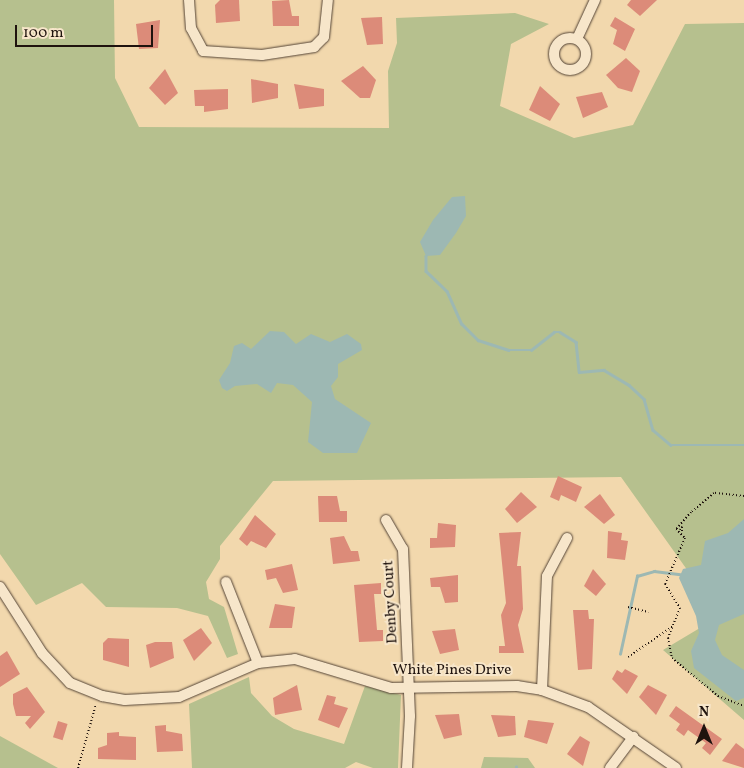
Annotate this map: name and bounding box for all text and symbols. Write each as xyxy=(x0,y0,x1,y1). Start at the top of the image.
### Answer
scale bar xyxy=(18,15,155,47)
text: 100 m xyxy=(23,23,63,44)
street label: Denby Court xyxy=(380,560,402,644)
street label: White Pines Drive xyxy=(393,662,511,680)
north arrow xyxy=(679,703,729,753)
text: N xyxy=(699,703,709,722)

